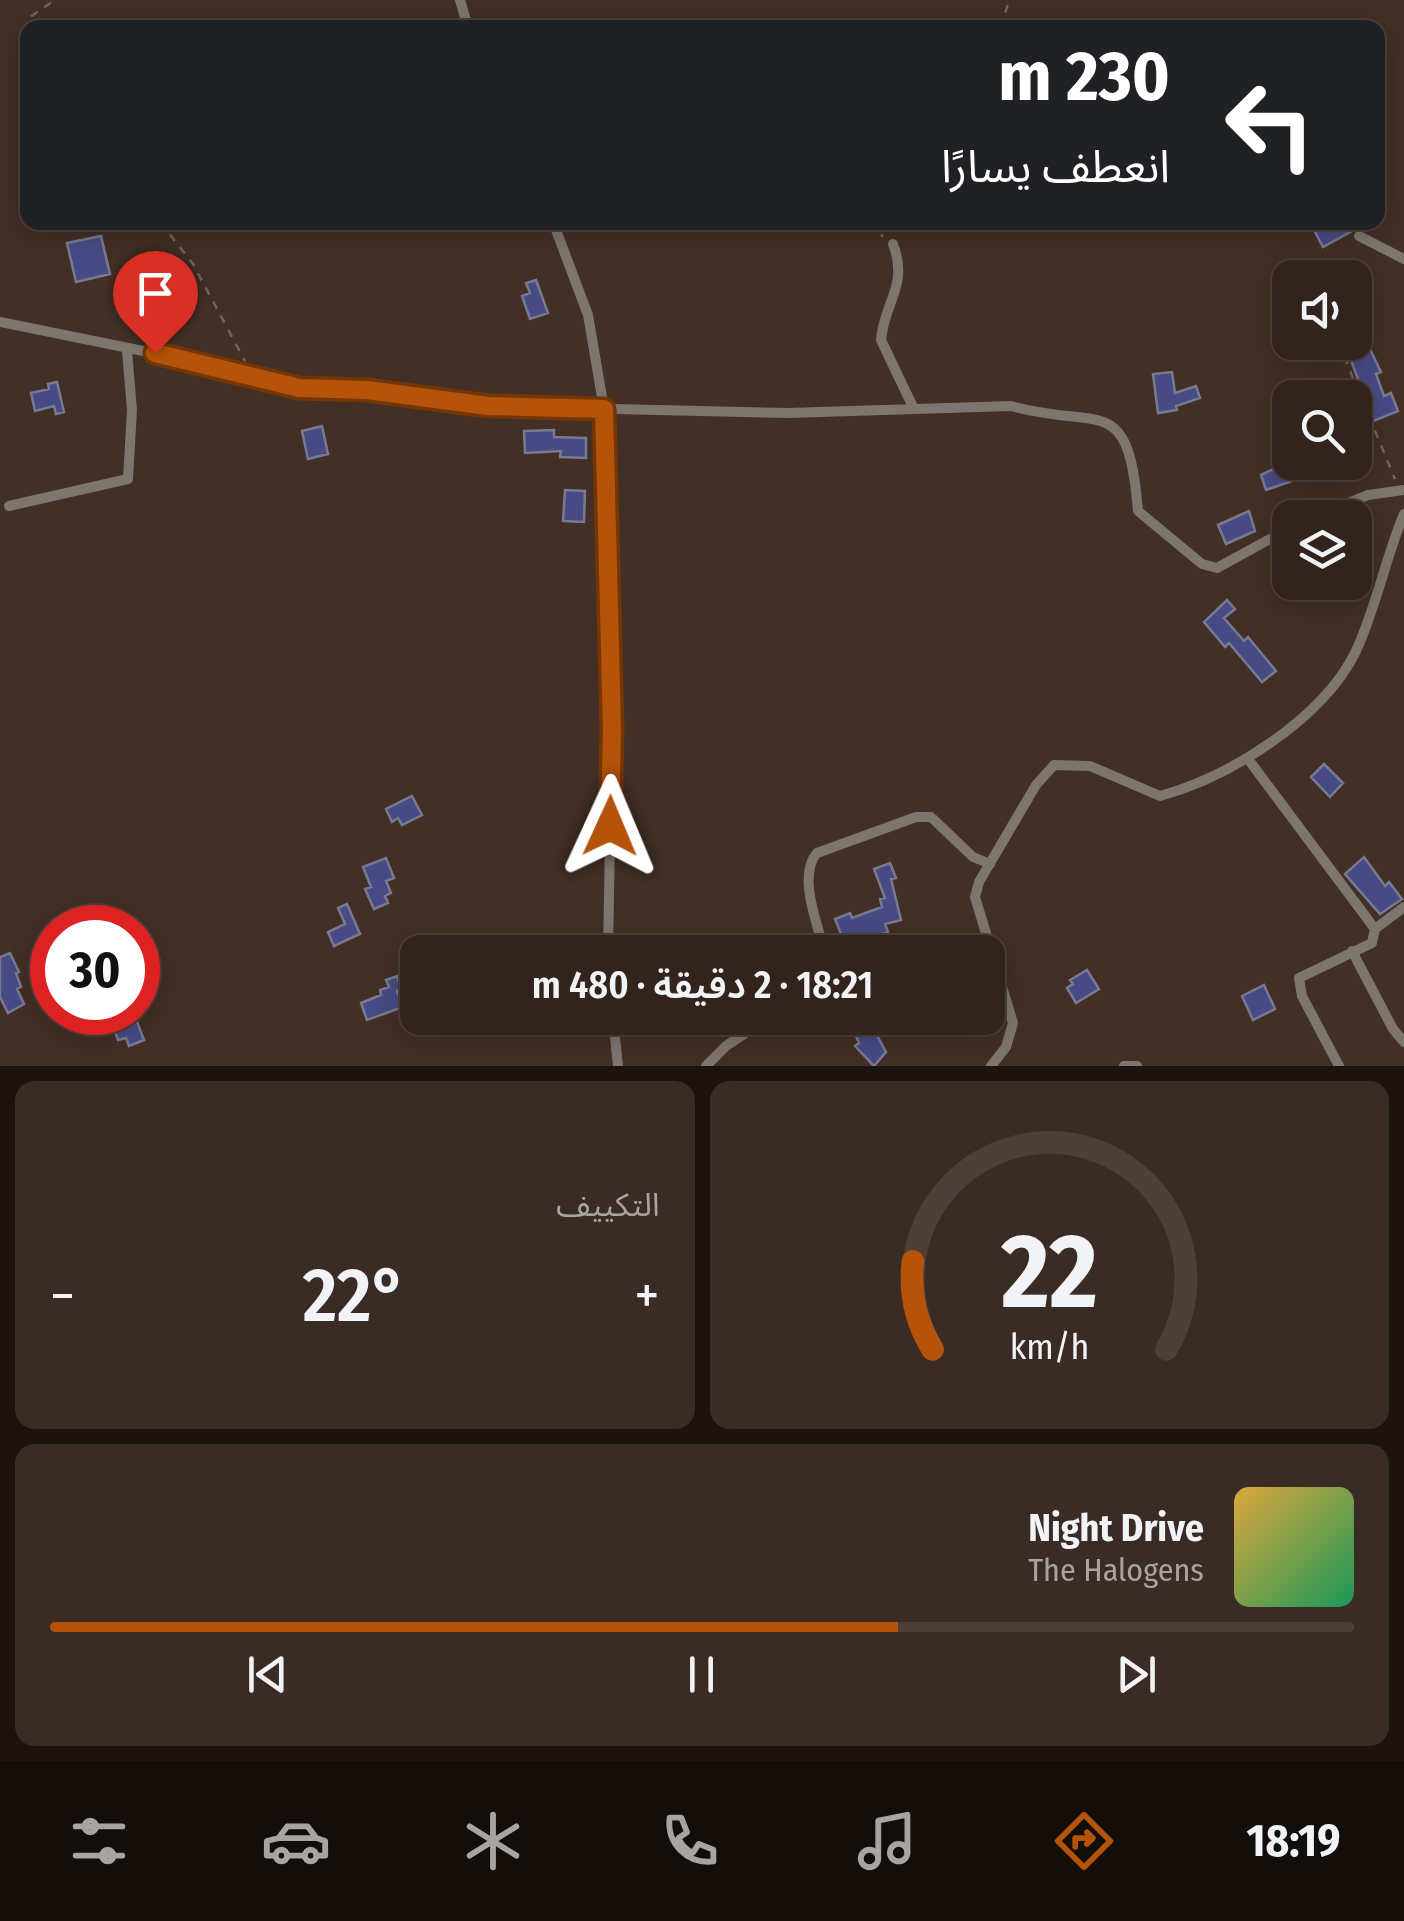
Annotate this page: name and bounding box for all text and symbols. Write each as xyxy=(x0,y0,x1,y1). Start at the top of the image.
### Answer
text: 230 m xyxy=(998,35,1170,119)
icon: left xyxy=(1205,60,1335,190)
text: انعطف يسارًا xyxy=(941,140,1170,194)
pin xyxy=(113,251,198,354)
map controls xyxy=(1272,260,1372,600)
button: sound xyxy=(1272,260,1372,360)
icon: arrive xyxy=(128,266,183,321)
button: search xyxy=(1272,380,1372,480)
button: layers xyxy=(1272,500,1372,600)
position arrow xyxy=(558,774,662,878)
speed limit sign: 30 xyxy=(30,905,160,1035)
text: 18:21 · 2 دقيقة · 480 m xyxy=(532,962,873,1008)
text: التكييف xyxy=(556,1186,660,1224)
text: 22 xyxy=(1000,1210,1097,1335)
text: 22° xyxy=(303,1251,407,1341)
text: − xyxy=(50,1263,75,1329)
text: + xyxy=(634,1263,660,1329)
text: km/h xyxy=(1009,1326,1089,1368)
text: Night Drive xyxy=(1028,1505,1204,1551)
text: The Halogens xyxy=(1028,1551,1204,1589)
icon: previous xyxy=(240,1647,295,1702)
icon: pause xyxy=(674,1647,729,1702)
icon: next xyxy=(1109,1647,1164,1702)
icon: filters xyxy=(64,1806,134,1876)
icon: car xyxy=(261,1806,331,1876)
icon: climate xyxy=(458,1806,528,1876)
icon: phone xyxy=(655,1806,725,1876)
icon: music xyxy=(852,1806,922,1876)
icon: directions xyxy=(1049,1806,1119,1876)
text: 18:19 xyxy=(1247,1814,1340,1868)

